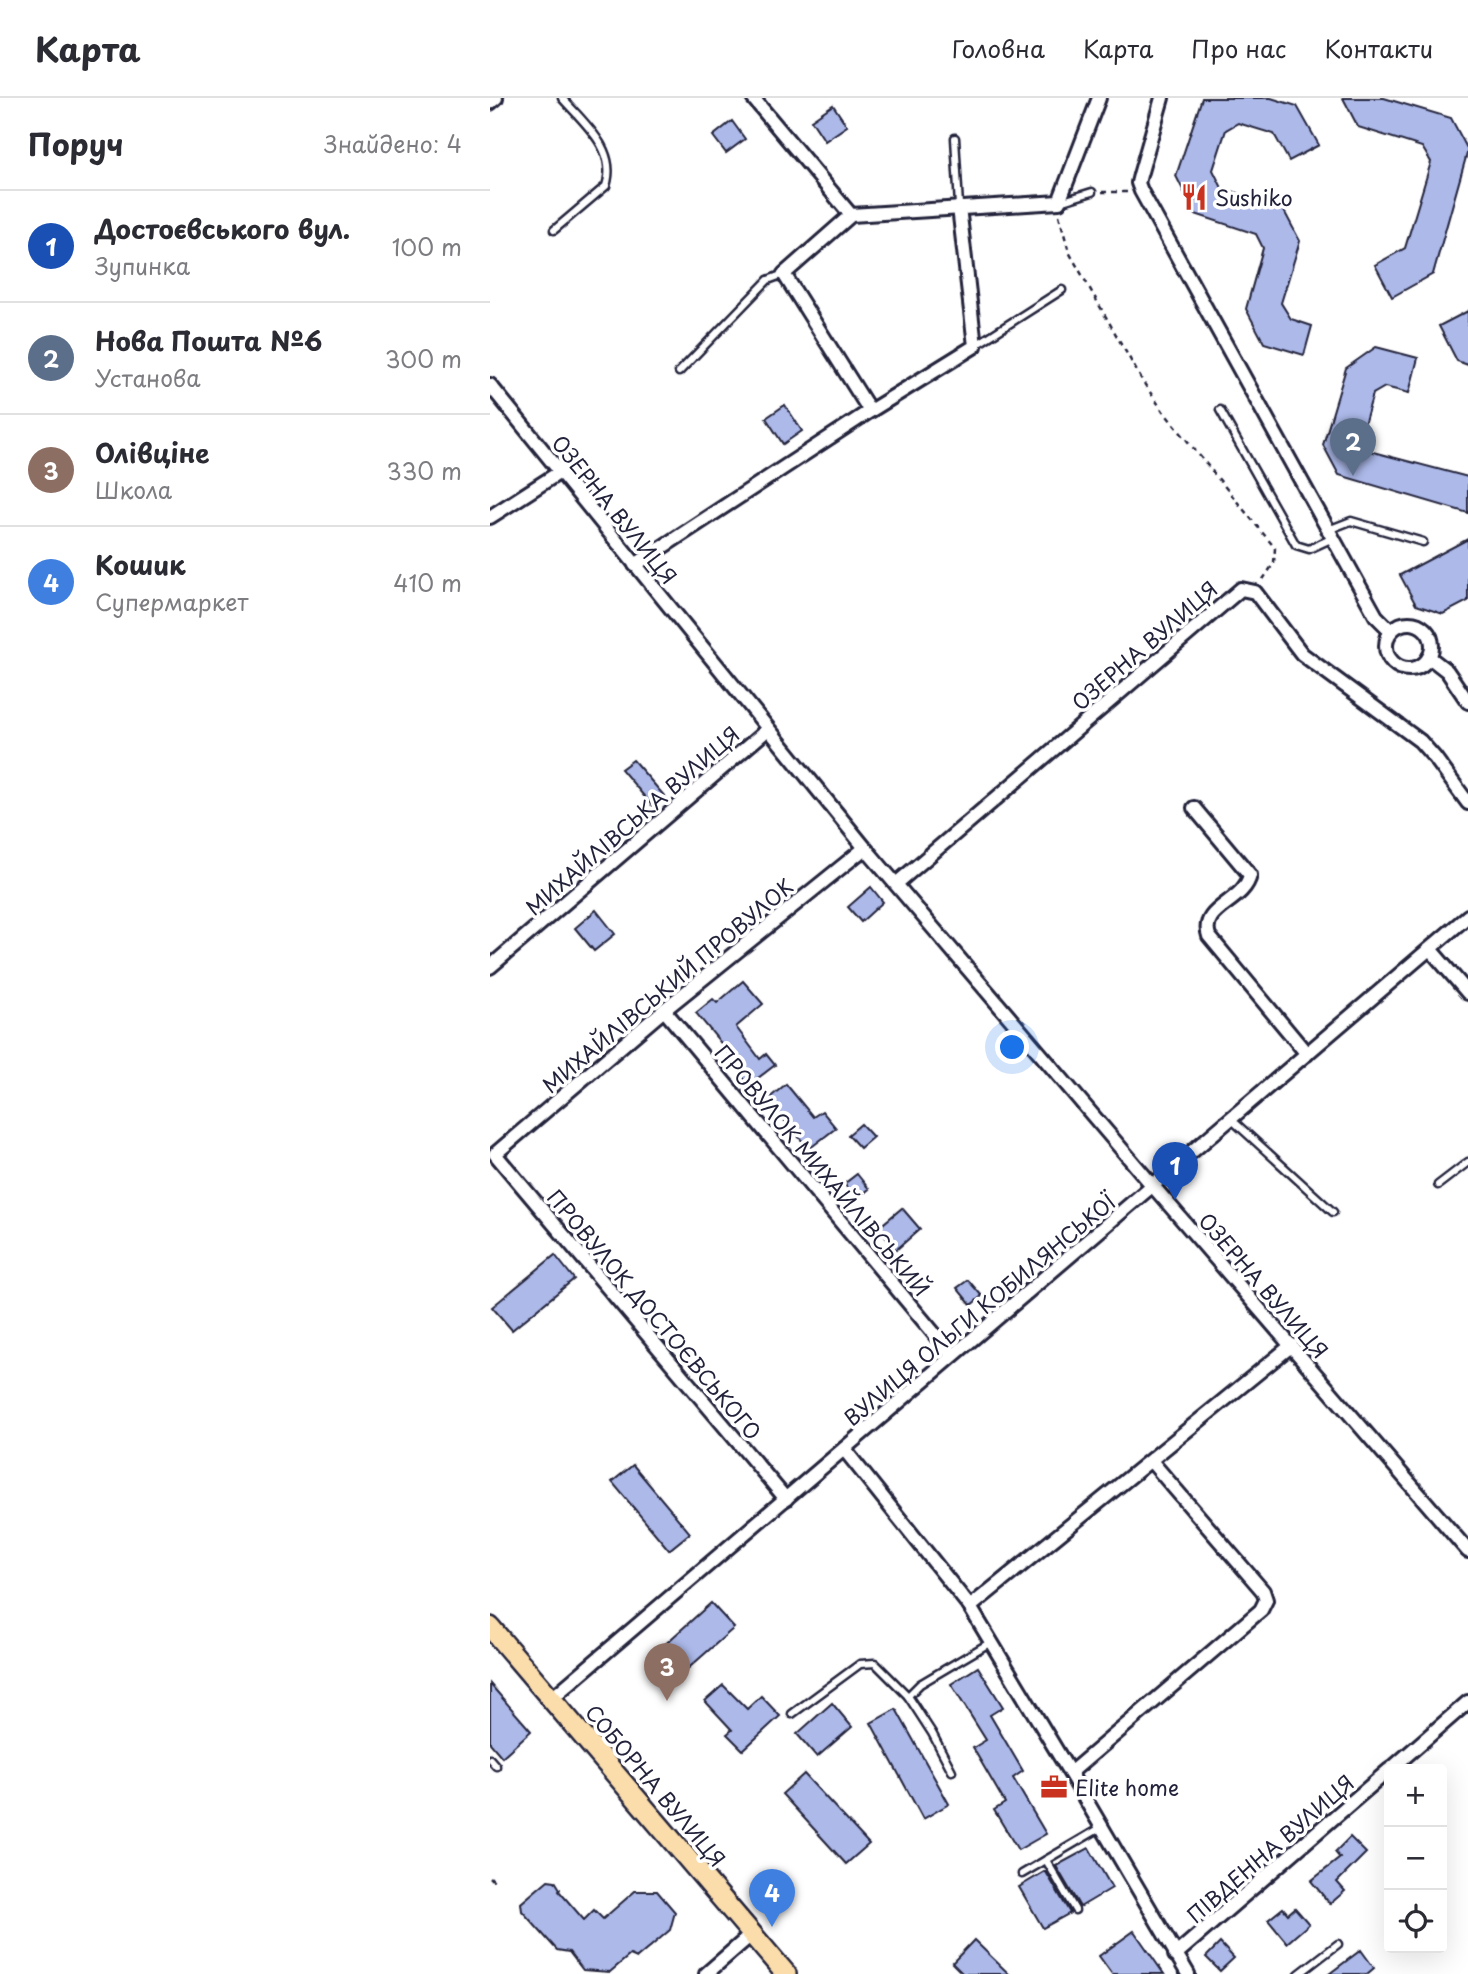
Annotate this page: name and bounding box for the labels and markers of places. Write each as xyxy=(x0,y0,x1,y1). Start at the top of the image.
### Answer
place label: Sushiko xyxy=(1215,181,1293,213)
restaurant icon: Sushiko xyxy=(1179,182,1209,212)
pin: 2 xyxy=(1330,418,1376,476)
pin: 1 xyxy=(1152,1142,1198,1200)
pin: 3 xyxy=(644,1643,690,1701)
place label: Elite home xyxy=(1075,1771,1179,1803)
office icon: Elite home xyxy=(1039,1772,1069,1802)
pin: 4 xyxy=(749,1869,795,1927)

